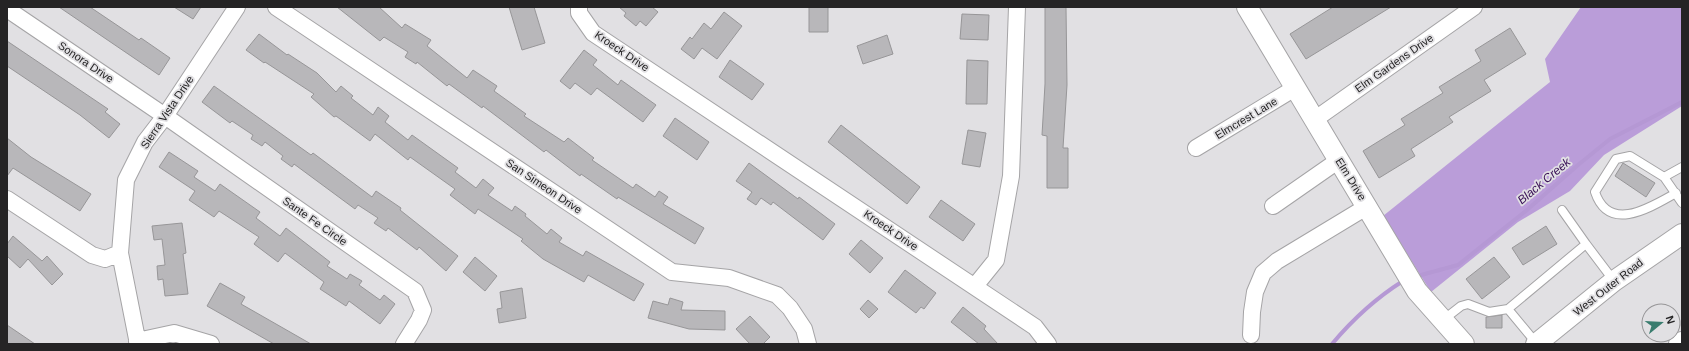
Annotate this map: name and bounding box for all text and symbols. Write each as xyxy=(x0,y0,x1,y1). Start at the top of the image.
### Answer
street label: Kroeck Drive xyxy=(593,28,651,74)
street label: Elm Gardens Drive xyxy=(1352,31,1436,95)
street label: Sonora Drive xyxy=(56,39,116,85)
street label: Sierra Vista Drive xyxy=(138,73,196,151)
street label: Elmcrest Lane xyxy=(1213,95,1279,141)
water label: Black Creek xyxy=(1515,154,1574,207)
street label: San Simeon Drive xyxy=(504,156,584,216)
street label: Elm Drive xyxy=(1333,156,1369,202)
street label: Sante Fe Circle xyxy=(281,194,349,248)
street label: Kroeck Drive xyxy=(862,207,920,253)
street label: West Outer Road xyxy=(1571,256,1645,318)
north arrow xyxy=(1641,303,1681,343)
text: N xyxy=(1664,314,1677,326)

